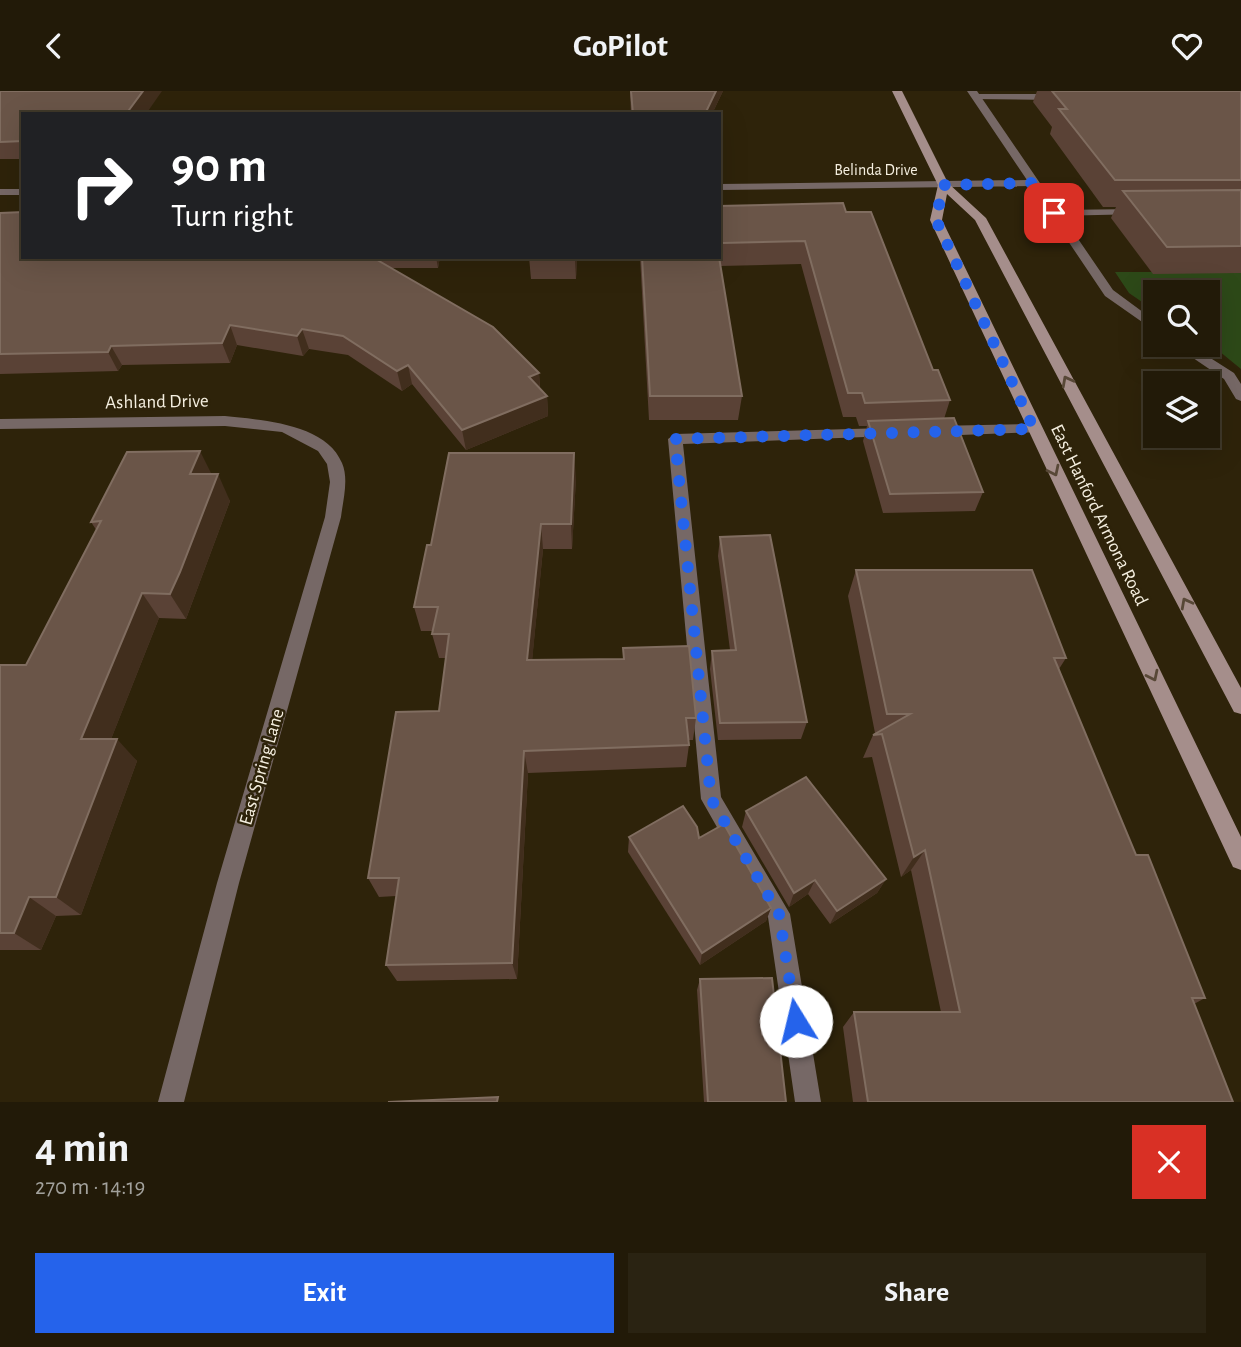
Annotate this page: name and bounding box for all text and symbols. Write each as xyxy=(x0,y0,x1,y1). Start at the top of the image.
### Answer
icon: back xyxy=(35,27,73,65)
icon: heart xyxy=(1168,27,1206,65)
text: GoPilot xyxy=(573,30,668,62)
icon: right xyxy=(56,140,147,231)
text: 90 m xyxy=(171,142,267,191)
street label: Belinda Drive xyxy=(834,162,918,178)
pin xyxy=(1024,183,1084,243)
icon: arrive xyxy=(1035,194,1073,232)
text: Turn right xyxy=(171,200,293,232)
map controls xyxy=(1143,280,1220,448)
button: search xyxy=(1143,280,1220,357)
button: layers xyxy=(1143,371,1220,448)
one-way arrow xyxy=(1061,375,1075,388)
street label: Ashland Drive xyxy=(105,392,209,412)
street label: East Hanford Armona Road xyxy=(1047,421,1151,609)
one-way arrow xyxy=(1046,464,1060,476)
one-way arrow xyxy=(1180,597,1194,610)
one-way arrow xyxy=(1145,669,1159,681)
street label: East Spring Lane xyxy=(236,707,288,827)
position arrow xyxy=(759,984,833,1058)
button: close xyxy=(1132,1125,1206,1199)
text: 4 min xyxy=(35,1127,130,1169)
text: 270 m · 14:19 xyxy=(35,1176,145,1199)
button: Exit xyxy=(35,1253,614,1333)
button: Share xyxy=(628,1253,1206,1333)

